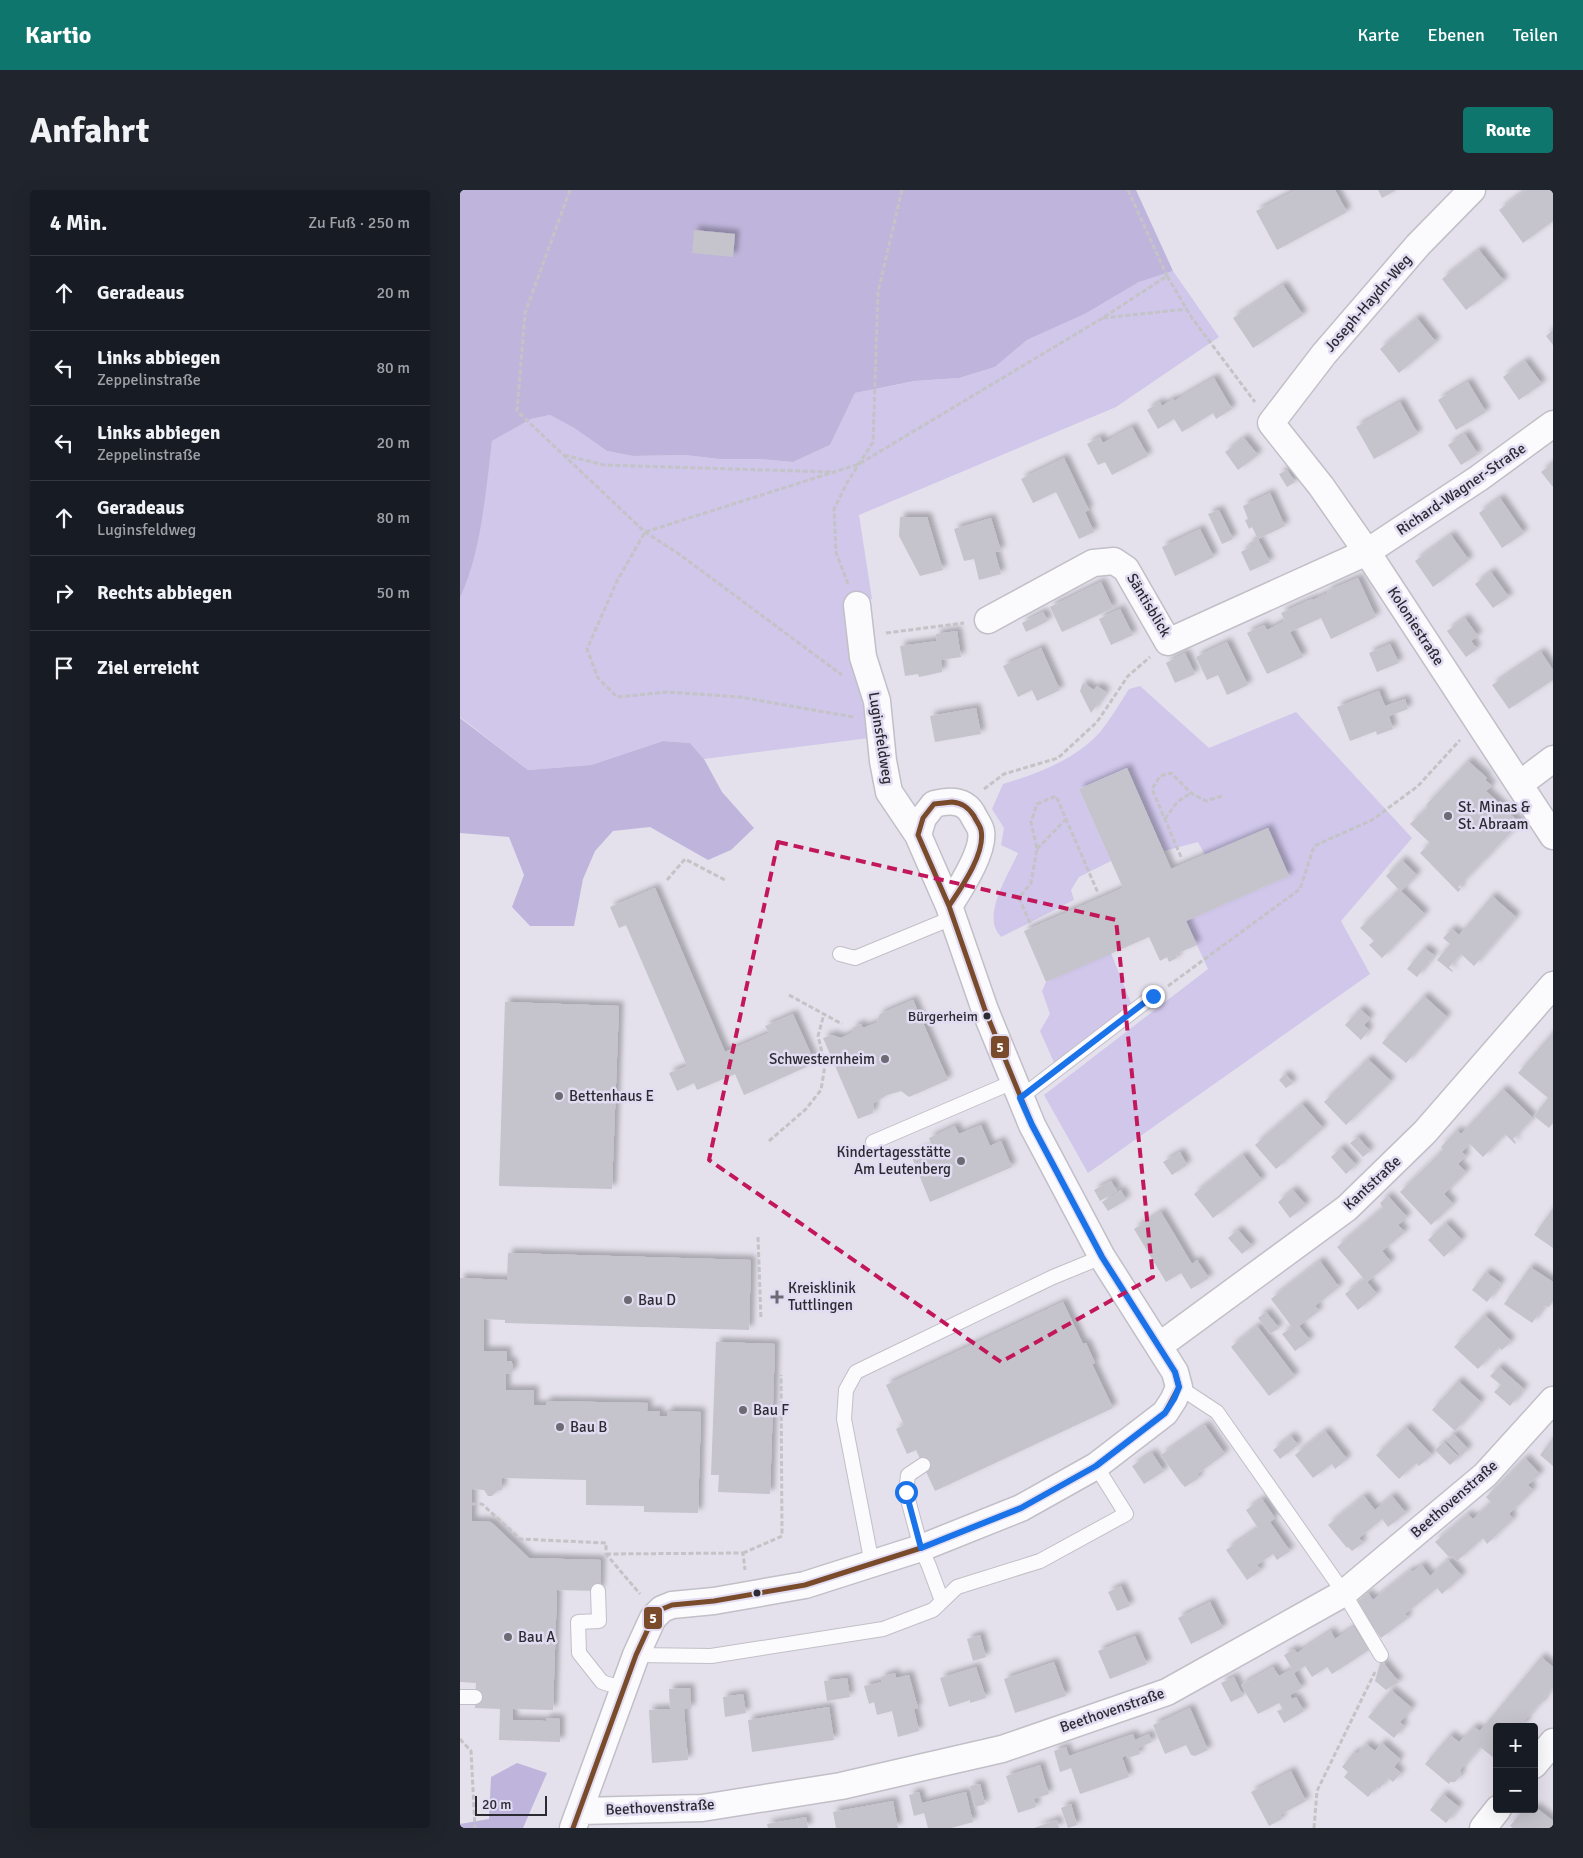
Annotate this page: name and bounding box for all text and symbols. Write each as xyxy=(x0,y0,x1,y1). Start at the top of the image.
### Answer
text: Kartio xyxy=(25,20,91,50)
text: Karte xyxy=(1357,24,1399,46)
text: Ebenen xyxy=(1427,24,1485,46)
text: Teilen xyxy=(1513,24,1558,46)
button: Route xyxy=(1463,107,1553,153)
text: Anfahrt xyxy=(30,109,149,152)
text: 4 Min. xyxy=(50,210,107,236)
text: Zu Fuß · 250 m xyxy=(308,213,410,233)
street label: Joseph-Haydn-Weg xyxy=(1321,250,1415,355)
icon: ahead xyxy=(50,279,78,307)
text: Geradeaus xyxy=(97,281,184,305)
text: 20 m xyxy=(376,283,410,303)
text: Links abbiegen xyxy=(97,346,220,370)
icon: left xyxy=(50,354,78,382)
text: 80 m xyxy=(376,358,410,378)
text: Zeppelinstraße xyxy=(97,370,201,390)
text: Links abbiegen xyxy=(97,421,220,445)
icon: left xyxy=(50,429,78,457)
text: 20 m xyxy=(376,433,410,453)
street label: Richard-Wagner-Straße xyxy=(1393,439,1529,539)
text: Zeppelinstraße xyxy=(97,445,201,465)
text: Geradeaus xyxy=(97,496,184,520)
icon: ahead xyxy=(50,504,78,532)
text: 80 m xyxy=(376,508,410,528)
text: Luginsfeldweg xyxy=(97,520,196,540)
street label: Säntisblick xyxy=(1123,570,1175,640)
icon: right xyxy=(50,579,78,607)
text: Rechts abbiegen xyxy=(97,581,232,605)
text: 50 m xyxy=(376,583,410,603)
street label: Koloniestraße xyxy=(1384,583,1448,669)
icon: arrive xyxy=(50,654,78,682)
text: Ziel erreicht xyxy=(97,656,199,680)
street label: Luginsfeldweg xyxy=(865,691,897,785)
place label: St. Minas & St. Abraam xyxy=(1458,798,1531,833)
marker: St. Minas & St. Abraam xyxy=(1442,810,1454,822)
route end xyxy=(1142,985,1165,1008)
place label: Bürgerheim xyxy=(908,1008,978,1025)
marker: Bürgerheim xyxy=(982,1011,992,1021)
line badge: 5 xyxy=(990,1035,1010,1059)
text: 5 xyxy=(996,1039,1004,1056)
place label: Schwesternheim xyxy=(769,1050,875,1068)
marker: Schwesternheim xyxy=(879,1053,891,1065)
place label: Bettenhaus E xyxy=(569,1087,654,1105)
marker: Bettenhaus E xyxy=(553,1090,565,1102)
place label: Kindertagesstätte Am Leutenberg xyxy=(837,1143,951,1178)
street label: Kantstraße xyxy=(1340,1152,1404,1214)
marker: Kindertagesstätte Am Leutenberg xyxy=(955,1155,967,1167)
place label: Kreisklinik Tuttlingen xyxy=(788,1279,856,1314)
marker: Kreisklinik Tuttlingen xyxy=(770,1290,784,1304)
place label: Bau D xyxy=(638,1291,676,1309)
marker: Bau D xyxy=(622,1294,634,1306)
place label: Bau F xyxy=(753,1401,789,1419)
marker: Bau F xyxy=(737,1404,749,1416)
place label: Bau B xyxy=(570,1418,607,1436)
marker: Bau B xyxy=(554,1421,566,1433)
street label: Beethovenstraße xyxy=(1407,1456,1501,1542)
route start xyxy=(895,1481,918,1504)
unlabelled marker xyxy=(752,1588,762,1598)
line badge: 5 xyxy=(643,1606,663,1630)
text: 5 xyxy=(649,1610,657,1627)
place label: Bau A xyxy=(518,1628,555,1646)
marker: Bau A xyxy=(502,1631,514,1643)
street label: Beethovenstraße xyxy=(1057,1684,1167,1736)
map controls xyxy=(1493,1723,1538,1813)
button: + xyxy=(1493,1723,1538,1768)
button: − xyxy=(1493,1768,1538,1813)
scale bar xyxy=(475,1793,548,1816)
street label: Beethovenstraße xyxy=(605,1795,715,1819)
text: 20 m xyxy=(482,1796,511,1813)

